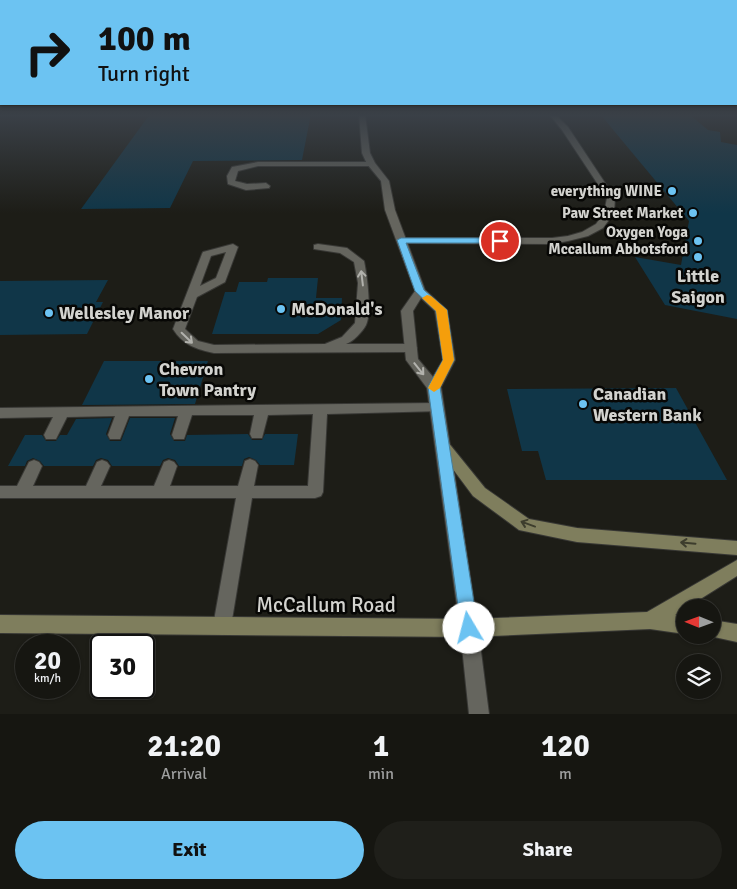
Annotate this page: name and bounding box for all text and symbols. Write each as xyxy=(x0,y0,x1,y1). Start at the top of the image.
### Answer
text: 100 m xyxy=(98,17,191,60)
icon: right xyxy=(15,20,80,85)
text: Turn right xyxy=(98,60,190,87)
place label: everything WINE xyxy=(551,182,662,200)
marker: everything WINE xyxy=(666,185,678,197)
place label: Paw Street Market xyxy=(562,204,683,222)
marker: Paw Street Market xyxy=(687,207,699,219)
pin xyxy=(479,220,521,262)
place label: Oxygen Yoga Mccallum Abbotsford xyxy=(548,223,688,258)
icon: arrive xyxy=(486,227,514,255)
marker: Oxygen Yoga Mccallum Abbotsford xyxy=(692,235,704,247)
marker: Little Saigon xyxy=(692,251,704,263)
place label: Little Saigon xyxy=(671,265,725,308)
one-way arrow xyxy=(357,270,367,286)
place label: McDonald's xyxy=(291,298,382,320)
place label: Wellesley Manor xyxy=(59,302,190,324)
marker: McDonald's xyxy=(275,303,287,315)
marker: Wellesley Manor xyxy=(43,307,55,319)
one-way arrow xyxy=(181,332,193,344)
place label: Chevron Town Pantry xyxy=(159,358,256,401)
one-way arrow xyxy=(413,362,424,375)
marker: Chevron Town Pantry xyxy=(143,373,155,385)
place label: Canadian Western Bank xyxy=(593,383,702,426)
marker: Canadian Western Bank xyxy=(577,398,589,410)
one-way arrow xyxy=(521,519,536,528)
one-way arrow xyxy=(681,538,697,548)
street label: McCallum Road xyxy=(256,592,396,618)
north arrow xyxy=(676,599,721,644)
map controls xyxy=(676,599,721,699)
position arrow xyxy=(442,601,494,653)
speed limit sign: 30 xyxy=(90,634,155,699)
text: 20 xyxy=(34,645,61,676)
button: layers xyxy=(676,654,721,699)
text: km/h xyxy=(34,671,61,686)
text: 21:20 xyxy=(147,728,221,765)
text: 1 xyxy=(373,728,389,765)
text: 120 xyxy=(541,728,590,765)
text: Arrival xyxy=(161,764,207,784)
text: min xyxy=(368,764,394,784)
text: m xyxy=(559,764,572,784)
button: Exit xyxy=(15,821,364,879)
button: Share xyxy=(374,821,722,879)

